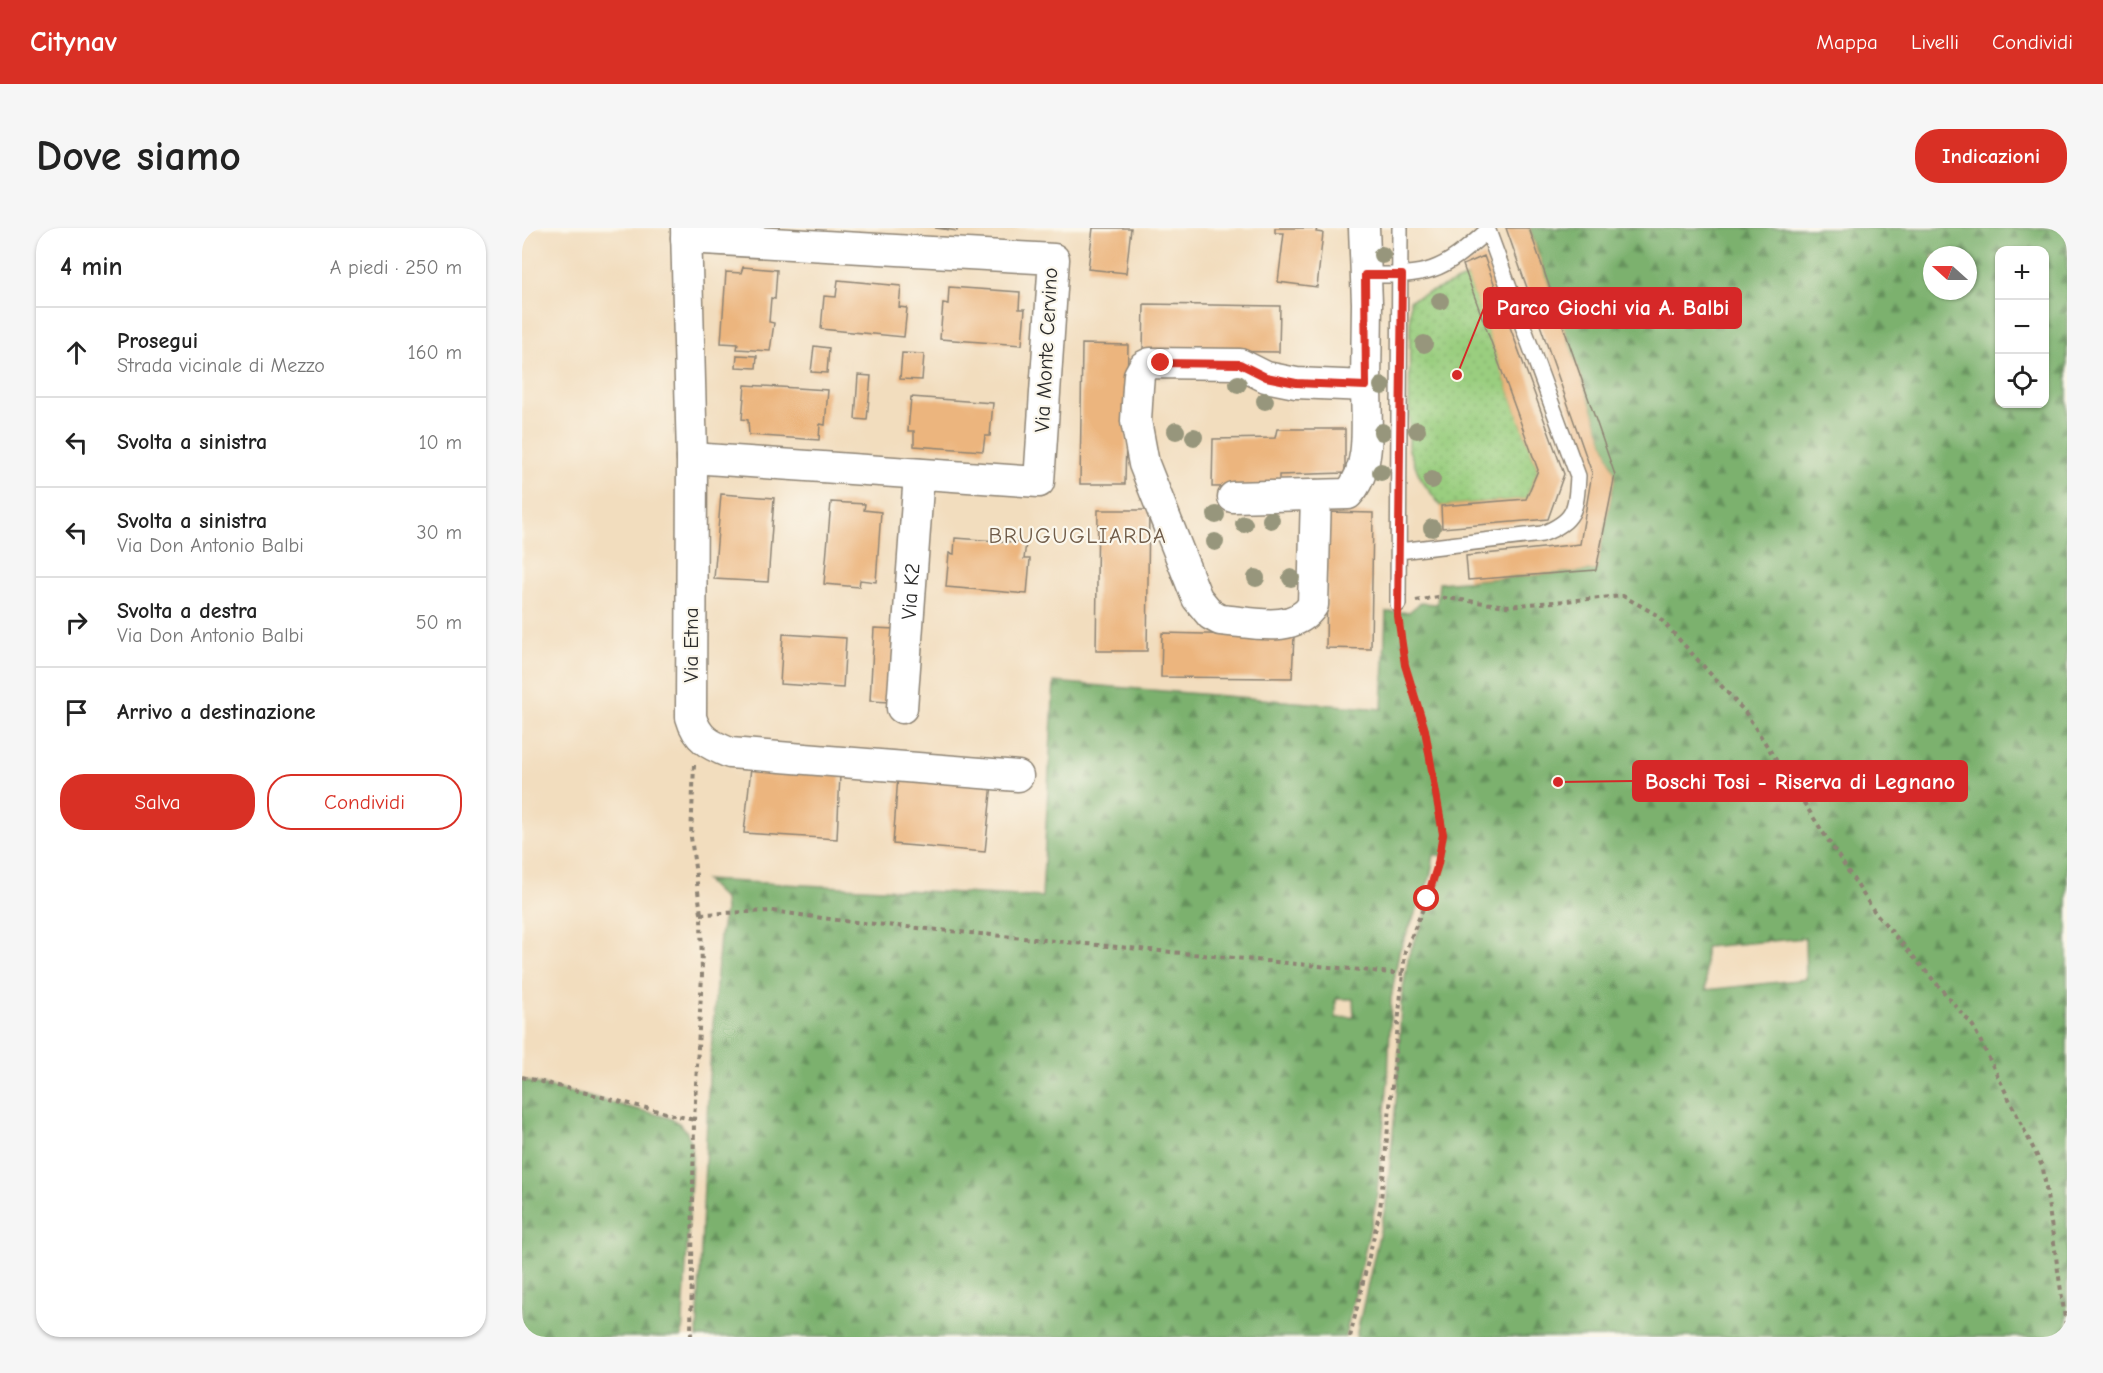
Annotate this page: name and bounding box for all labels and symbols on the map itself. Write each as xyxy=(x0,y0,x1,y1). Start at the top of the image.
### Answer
north arrow xyxy=(1923,246,1977,300)
street label: Via Monte Cervino xyxy=(1030,267,1062,433)
callout: Parco Giochi via A. Balbi xyxy=(1484,288,1741,328)
text: Parco Giochi via A. Balbi xyxy=(1497,295,1729,321)
route end xyxy=(1147,349,1173,375)
district label: BRUGUGLIARDA xyxy=(989,523,1167,549)
street label: Via K2 xyxy=(896,562,924,620)
street label: Via Etna xyxy=(679,608,703,683)
callout: Boschi Tosi - Riserva di Legnano xyxy=(1633,761,1967,801)
text: Boschi Tosi - Riserva di Legnano xyxy=(1645,769,1955,795)
route start xyxy=(1413,885,1439,911)

